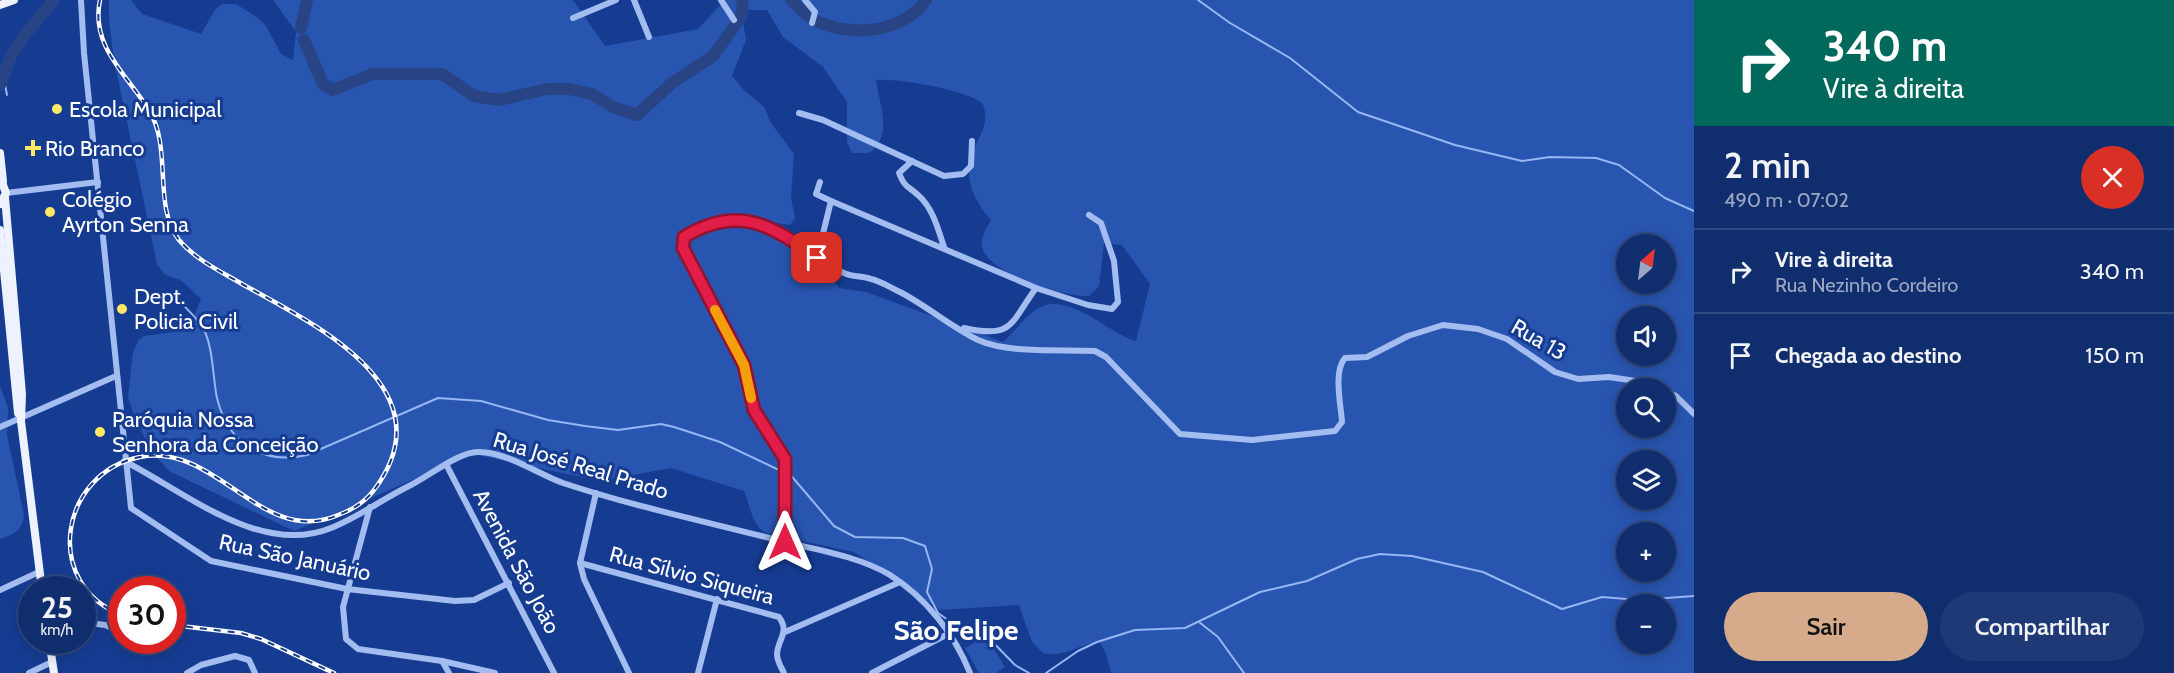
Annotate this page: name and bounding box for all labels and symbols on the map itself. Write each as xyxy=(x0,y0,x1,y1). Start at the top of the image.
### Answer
place label: Escola Municipal xyxy=(69,96,222,123)
marker: Escola Municipal xyxy=(50,102,64,116)
place label: Rio Branco xyxy=(45,135,144,162)
marker: Rio Branco xyxy=(26,141,40,155)
place label: Colégio Ayrton Senna xyxy=(62,186,189,238)
marker: Colégio Ayrton Senna xyxy=(43,205,57,219)
pin xyxy=(791,232,842,283)
north arrow xyxy=(1616,234,1676,294)
place label: Dept. Policia Civil xyxy=(134,283,239,335)
marker: Dept. Policia Civil xyxy=(115,302,129,316)
street label: Rua 13 xyxy=(1506,313,1571,366)
place label: Paróquia Nossa Senhora da Conceição xyxy=(112,406,319,458)
marker: Paróquia Nossa Senhora da Conceição xyxy=(93,425,107,439)
street label: Rua José Real Prado xyxy=(490,426,672,505)
street label: Avenida São João xyxy=(467,484,566,638)
position arrow xyxy=(753,510,817,574)
street label: Rua São Januário xyxy=(216,528,373,587)
street label: Rua Sílvio Siqueira xyxy=(607,541,778,611)
speed limit sign: 30 xyxy=(108,576,186,654)
district label: São Felipe xyxy=(893,613,1019,647)

